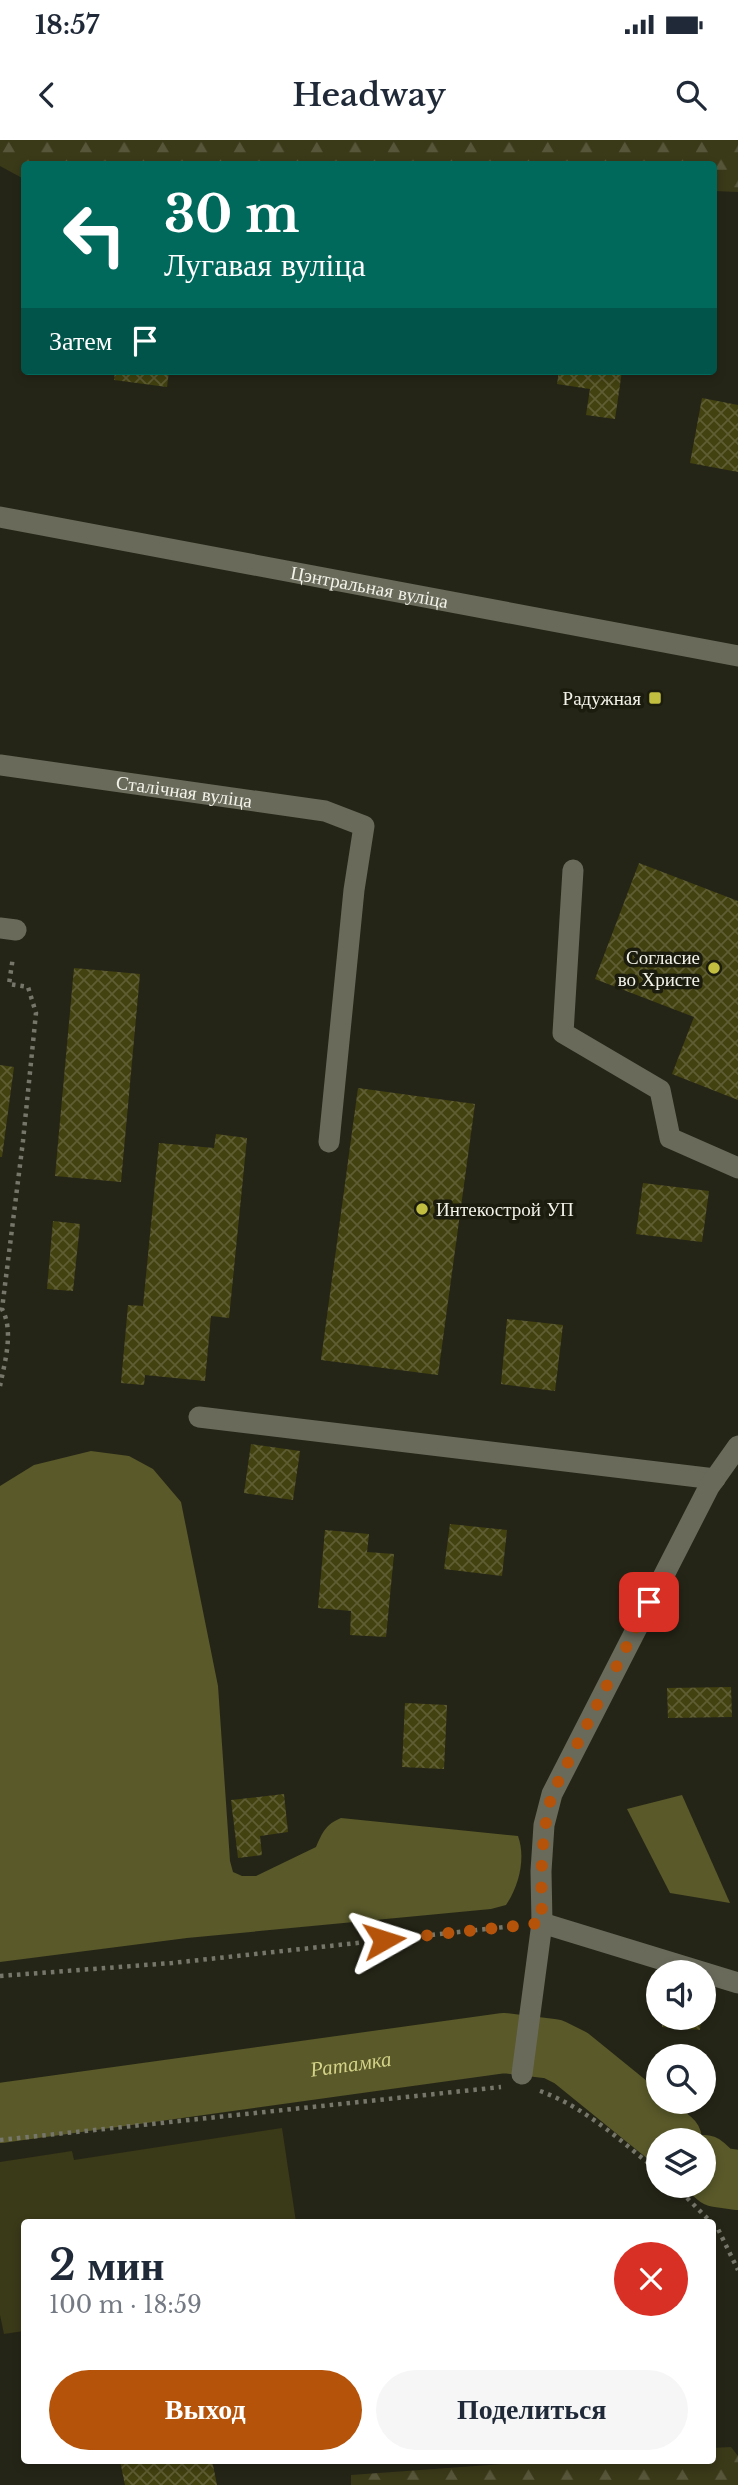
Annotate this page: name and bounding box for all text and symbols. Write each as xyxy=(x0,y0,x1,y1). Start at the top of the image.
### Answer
text: 18:57 xyxy=(35,9,99,41)
text: Headway xyxy=(292,75,446,115)
icon: back xyxy=(28,76,66,114)
icon: search xyxy=(672,76,710,114)
text: 30 m xyxy=(164,184,299,245)
icon: left xyxy=(49,189,140,280)
text: Лугавая вуліца xyxy=(164,245,366,285)
icon: arrive xyxy=(126,322,164,360)
text: Затем xyxy=(49,325,112,357)
street label: Цэнтральная вуліца xyxy=(289,560,451,613)
place label: Радужная xyxy=(563,687,641,710)
marker: Радужная xyxy=(647,690,663,706)
street label: Сталічная вуліца xyxy=(115,770,254,812)
place label: Согласие во Христе xyxy=(618,946,700,991)
marker: Согласие во Христе xyxy=(706,960,722,976)
place label: Интекострой УП xyxy=(436,1198,574,1221)
marker: Интекострой УП xyxy=(414,1201,430,1217)
pin xyxy=(619,1572,679,1632)
icon: arrive xyxy=(630,1583,668,1621)
position arrow xyxy=(347,1903,421,1977)
map controls xyxy=(646,1960,716,2198)
button: sound xyxy=(646,1960,716,2030)
button: search xyxy=(646,2044,716,2114)
water label: Ратамка xyxy=(307,2046,393,2083)
button: layers xyxy=(646,2128,716,2198)
text: 2 мин xyxy=(49,2239,164,2291)
button: close xyxy=(614,2242,688,2316)
text: 100 m · 18:59 xyxy=(49,2291,202,2319)
button: Выход xyxy=(49,2370,362,2450)
button: Поделиться xyxy=(376,2370,688,2450)

